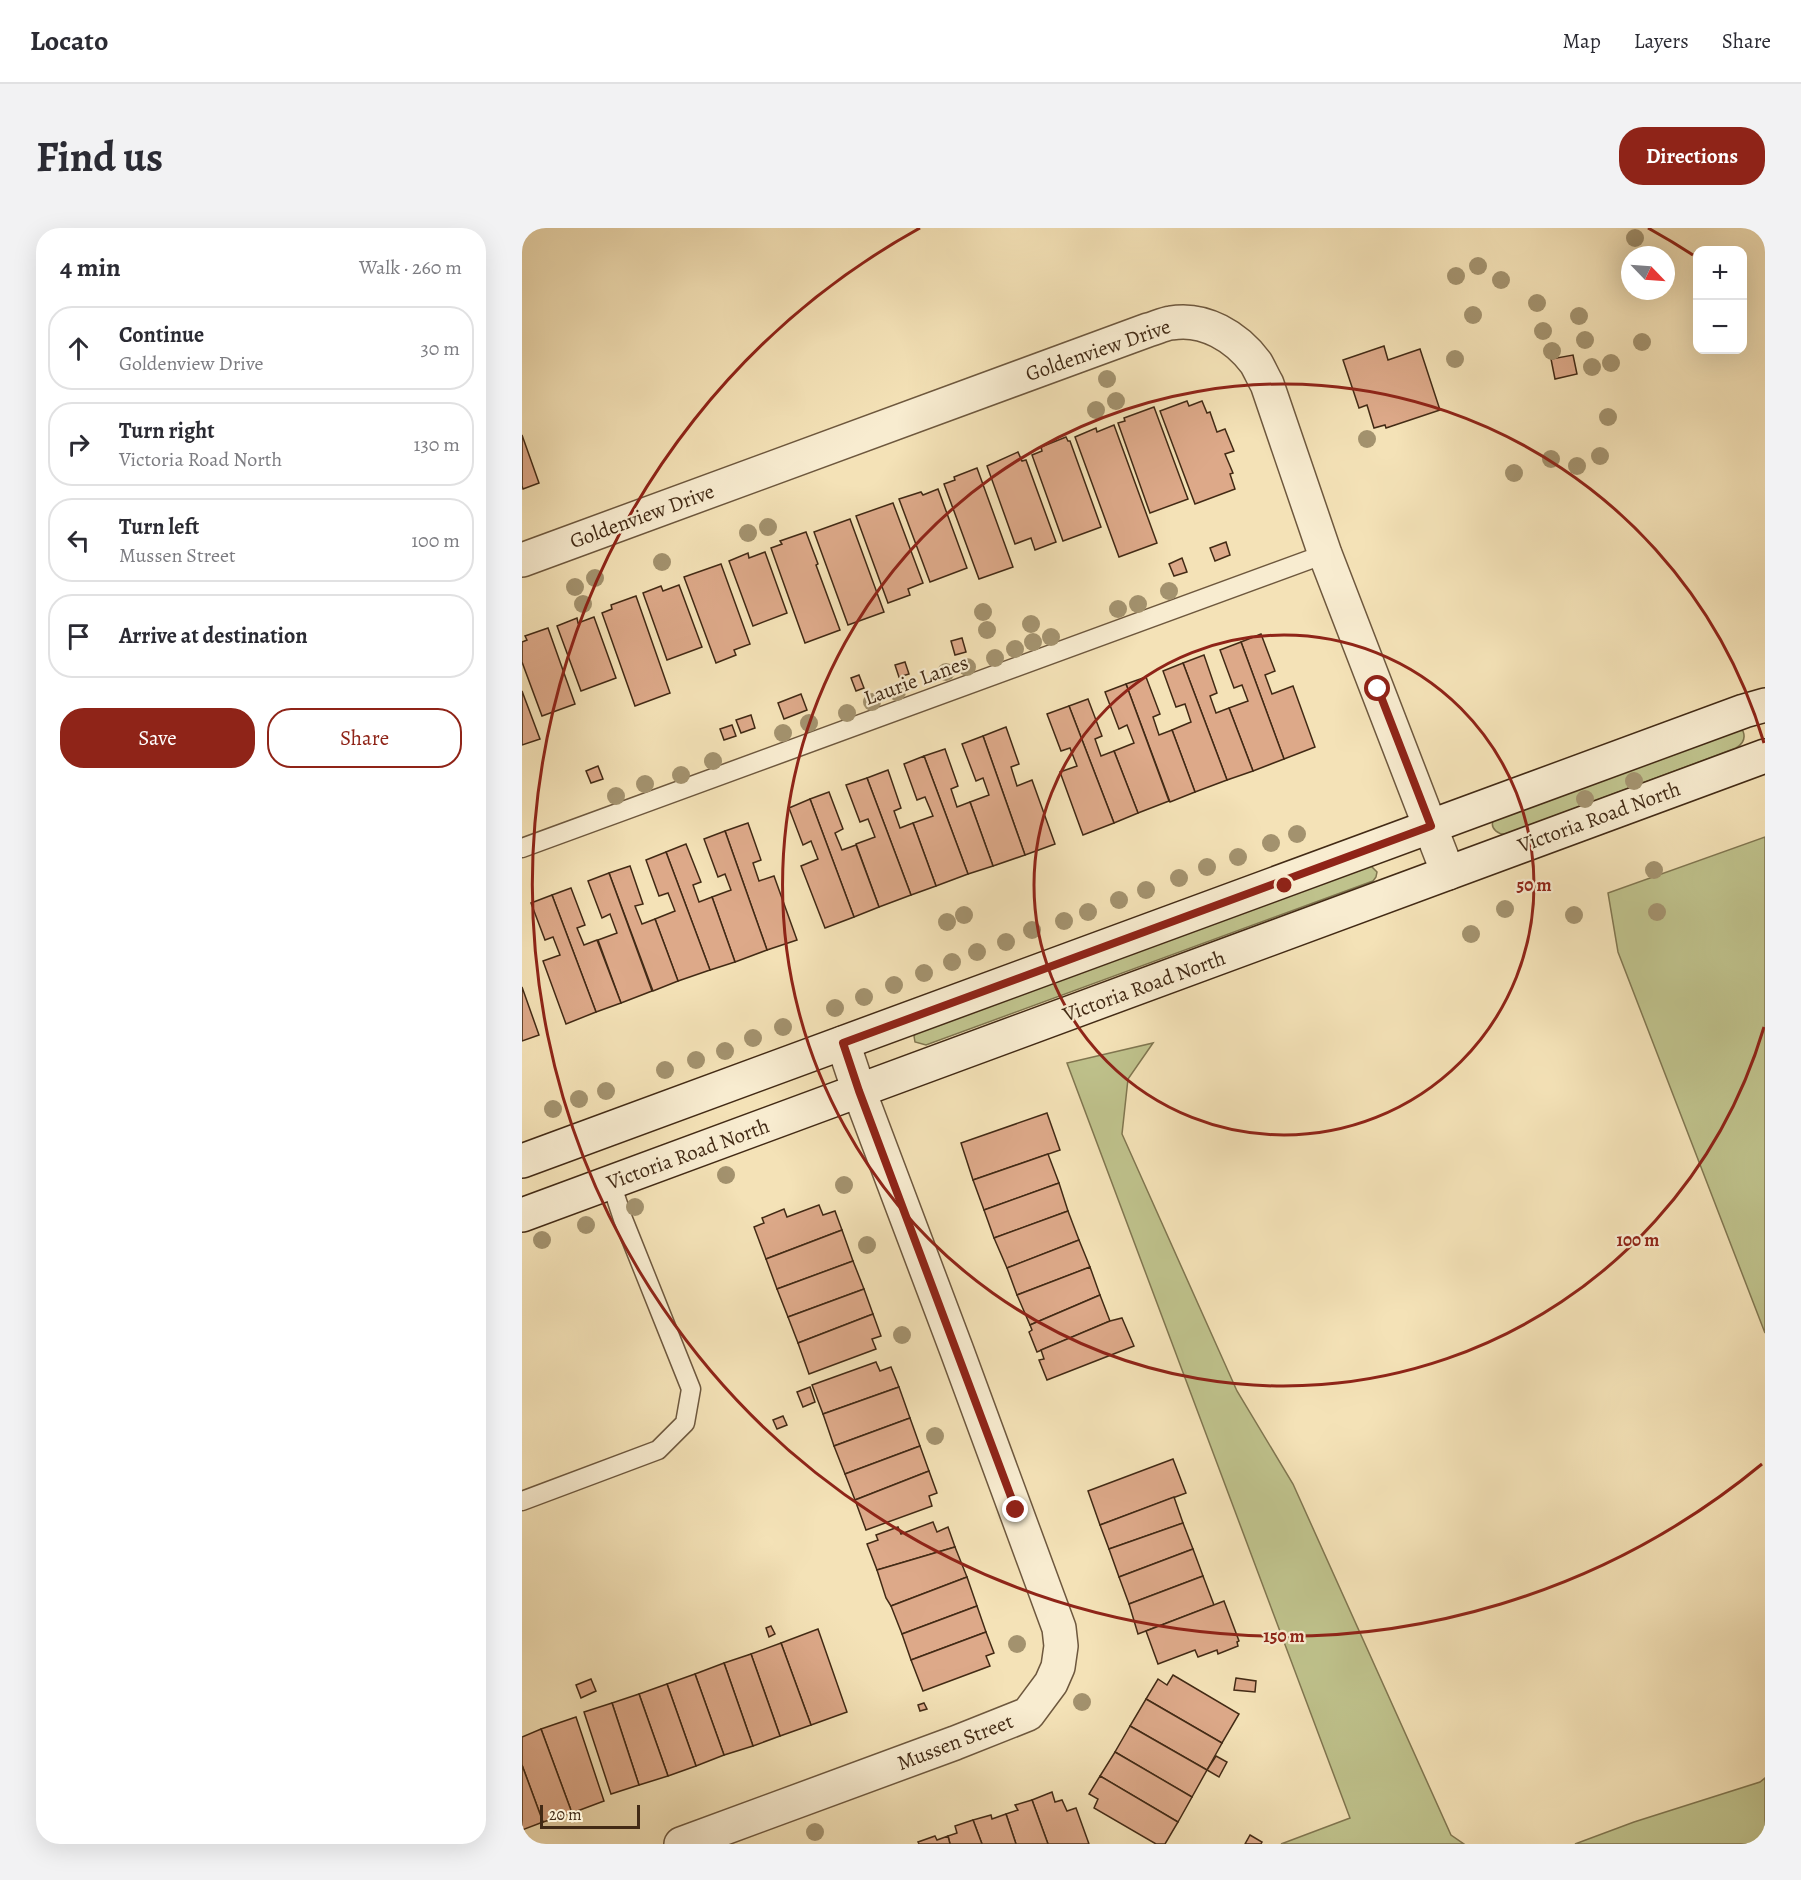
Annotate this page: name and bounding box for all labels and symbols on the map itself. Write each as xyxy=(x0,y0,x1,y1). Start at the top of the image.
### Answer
north arrow xyxy=(1621,246,1675,300)
street label: Goldenview Drive xyxy=(1022,312,1174,388)
street label: Goldenview Drive xyxy=(566,477,718,555)
street label: Laurie Lanes xyxy=(860,648,972,712)
route start xyxy=(1364,675,1390,701)
street label: Victoria Road North xyxy=(1513,775,1684,860)
text: 50 m xyxy=(1517,873,1551,897)
centre of rings xyxy=(1274,875,1294,895)
street label: Victoria Road North xyxy=(1058,944,1229,1029)
street label: Victoria Road North xyxy=(602,1112,773,1197)
text: 100 m xyxy=(1617,1228,1659,1252)
route end xyxy=(1002,1496,1028,1522)
text: 150 m xyxy=(1263,1624,1305,1648)
street label: Mussen Street xyxy=(893,1707,1017,1777)
scale bar xyxy=(540,1802,640,1830)

